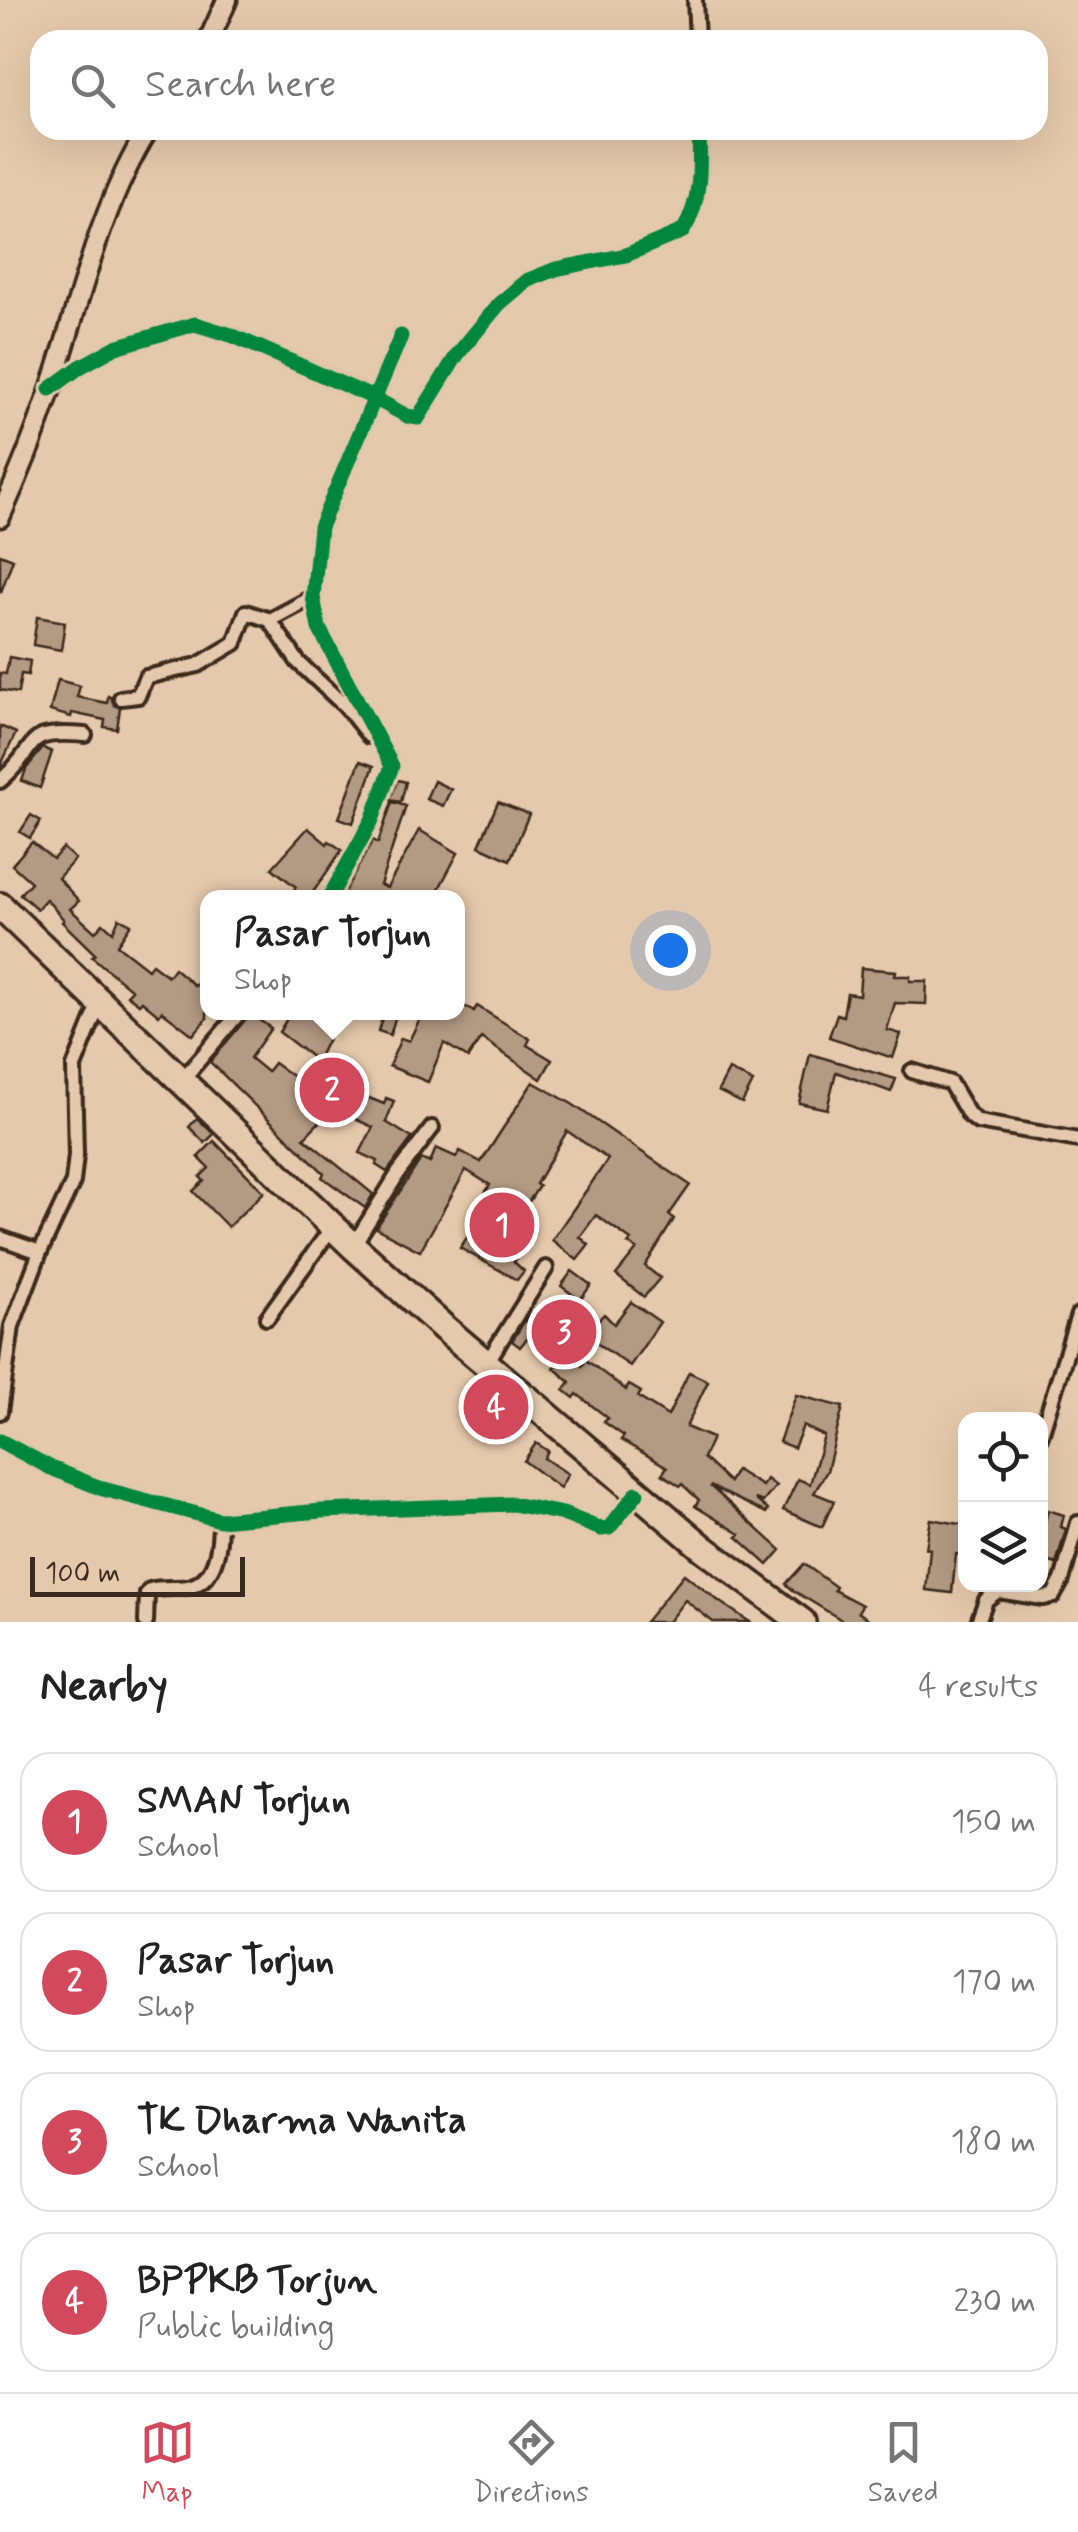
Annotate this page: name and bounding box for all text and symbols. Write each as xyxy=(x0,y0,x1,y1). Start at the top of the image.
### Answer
search box xyxy=(30,30,1048,140)
icon: search xyxy=(65,58,120,113)
text: Search here xyxy=(145,61,336,110)
popup xyxy=(200,890,465,1020)
text: Pasar Torjun xyxy=(234,910,431,959)
your location xyxy=(645,925,696,976)
text: Shop xyxy=(234,959,292,1001)
pin: 2 xyxy=(300,1052,364,1128)
pin: 1 xyxy=(470,1188,534,1262)
pin: 3 xyxy=(532,1294,596,1370)
pin: 4 xyxy=(464,1370,528,1444)
map controls xyxy=(958,1412,1048,1592)
button: locate xyxy=(958,1412,1048,1502)
button: layers xyxy=(958,1502,1048,1592)
scale bar xyxy=(30,1552,245,1596)
text: 100 m xyxy=(45,1556,120,1593)
text: Nearby xyxy=(40,1660,168,1715)
text: 4 results xyxy=(918,1666,1038,1708)
text: SMAN Torjun xyxy=(137,1777,351,1826)
text: 1 xyxy=(67,1801,82,1843)
text: 150 m xyxy=(951,1801,1036,1843)
text: School xyxy=(137,1826,220,1868)
text: Pasar Torjun xyxy=(137,1937,335,1986)
text: 2 xyxy=(67,1961,82,2003)
text: 170 m xyxy=(952,1961,1036,2003)
text: Shop xyxy=(137,1986,196,2028)
text: TK Dharma Wanita xyxy=(137,2097,467,2146)
text: 3 xyxy=(67,2121,82,2163)
text: 180 m xyxy=(951,2121,1036,2163)
text: School xyxy=(137,2146,220,2188)
text: BPPKB Torjun xyxy=(137,2257,377,2306)
text: 4 xyxy=(65,2281,84,2323)
text: 230 m xyxy=(953,2281,1036,2323)
text: Public building xyxy=(137,2306,334,2348)
tab: Map xyxy=(140,2415,195,2512)
tab: Directions xyxy=(474,2415,589,2512)
tab: Saved xyxy=(868,2415,938,2512)

